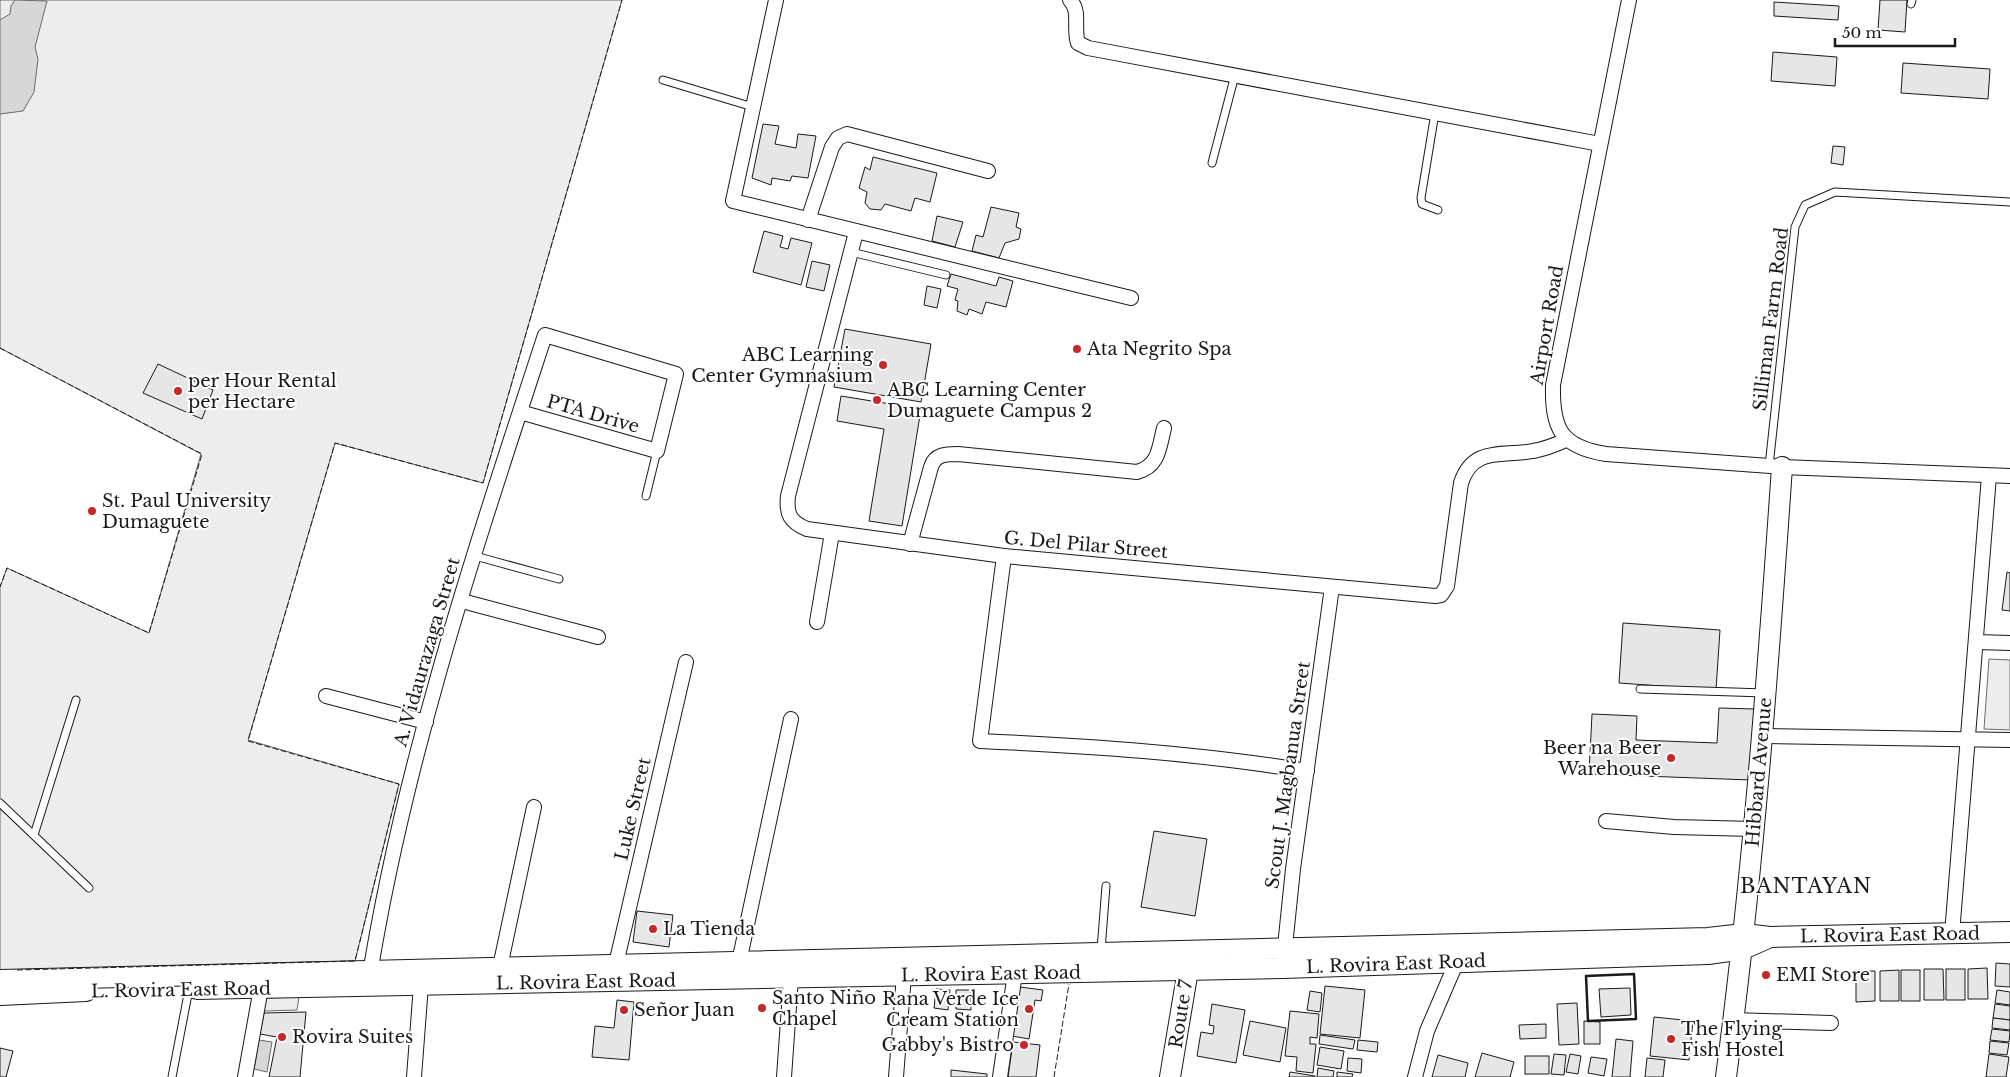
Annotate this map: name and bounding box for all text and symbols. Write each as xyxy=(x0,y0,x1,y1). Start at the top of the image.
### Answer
scale bar xyxy=(1835,15,1955,47)
text: 50 m xyxy=(1842,23,1882,42)
street label: Silliman Farm Road xyxy=(1749,226,1793,412)
street label: Airport Road xyxy=(1525,263,1568,388)
place label: Ata Negrito Spa xyxy=(1086,338,1232,360)
marker: Ata Negrito Spa xyxy=(1071,343,1083,355)
place label: ABC Learning Center Gymnasium xyxy=(691,344,873,387)
marker: ABC Learning Center Gymnasium xyxy=(877,359,889,371)
place label: per Hour Rental per Hectare xyxy=(188,370,337,413)
place label: ABC Learning Center Dumaguete Campus 2 xyxy=(886,379,1092,422)
marker: per Hour Rental per Hectare xyxy=(172,385,184,397)
street label: PTA Drive xyxy=(544,390,642,438)
marker: ABC Learning Center Dumaguete Campus 2 xyxy=(871,394,883,406)
place label: St. Paul University Dumaguete xyxy=(102,490,271,533)
marker: St. Paul University Dumaguete xyxy=(86,505,98,517)
street label: G. Del Pilar Street xyxy=(1003,527,1169,563)
street label: A. Vidaurazaga Street xyxy=(389,555,465,750)
street label: Scout J. Magbanua Street xyxy=(1261,660,1315,890)
street label: Hibbard Avenue xyxy=(1742,696,1776,848)
place label: Beer na Beer Warehouse xyxy=(1543,737,1661,780)
marker: Beer na Beer Warehouse xyxy=(1665,752,1677,764)
street label: Luke Street xyxy=(610,755,656,863)
district label: BANTAYAN xyxy=(1740,874,1872,898)
place label: La Tienda xyxy=(663,918,755,940)
street label: L. Rovira East Road xyxy=(1800,922,1980,948)
marker: La Tienda xyxy=(647,923,659,935)
street label: L. Rovira East Road xyxy=(1306,950,1486,978)
street label: L. Rovira East Road xyxy=(901,961,1081,987)
place label: EMI Store xyxy=(1776,964,1870,986)
street label: L. Rovira East Road xyxy=(496,969,676,995)
marker: EMI Store xyxy=(1760,969,1772,981)
street label: L. Rovira East Road xyxy=(91,977,271,1003)
street label: Route 7 xyxy=(1165,977,1197,1050)
place label: Santo Niño Chapel xyxy=(772,987,876,1030)
place label: Rana Verde Ice Cream Station xyxy=(882,988,1019,1031)
place label: Señor Juan xyxy=(634,999,735,1021)
marker: Santo Niño Chapel xyxy=(756,1002,768,1014)
marker: Rana Verde Ice Cream Station xyxy=(1023,1003,1035,1015)
marker: Señor Juan xyxy=(618,1004,630,1016)
place label: The Flying Fish Hostel xyxy=(1681,1018,1784,1061)
place label: Rovira Suites xyxy=(292,1026,413,1048)
marker: Rovira Suites xyxy=(276,1031,288,1043)
marker: The Flying Fish Hostel xyxy=(1665,1033,1677,1045)
place label: Gabby's Bistro xyxy=(882,1034,1014,1056)
marker: Gabby's Bistro xyxy=(1018,1039,1030,1051)

